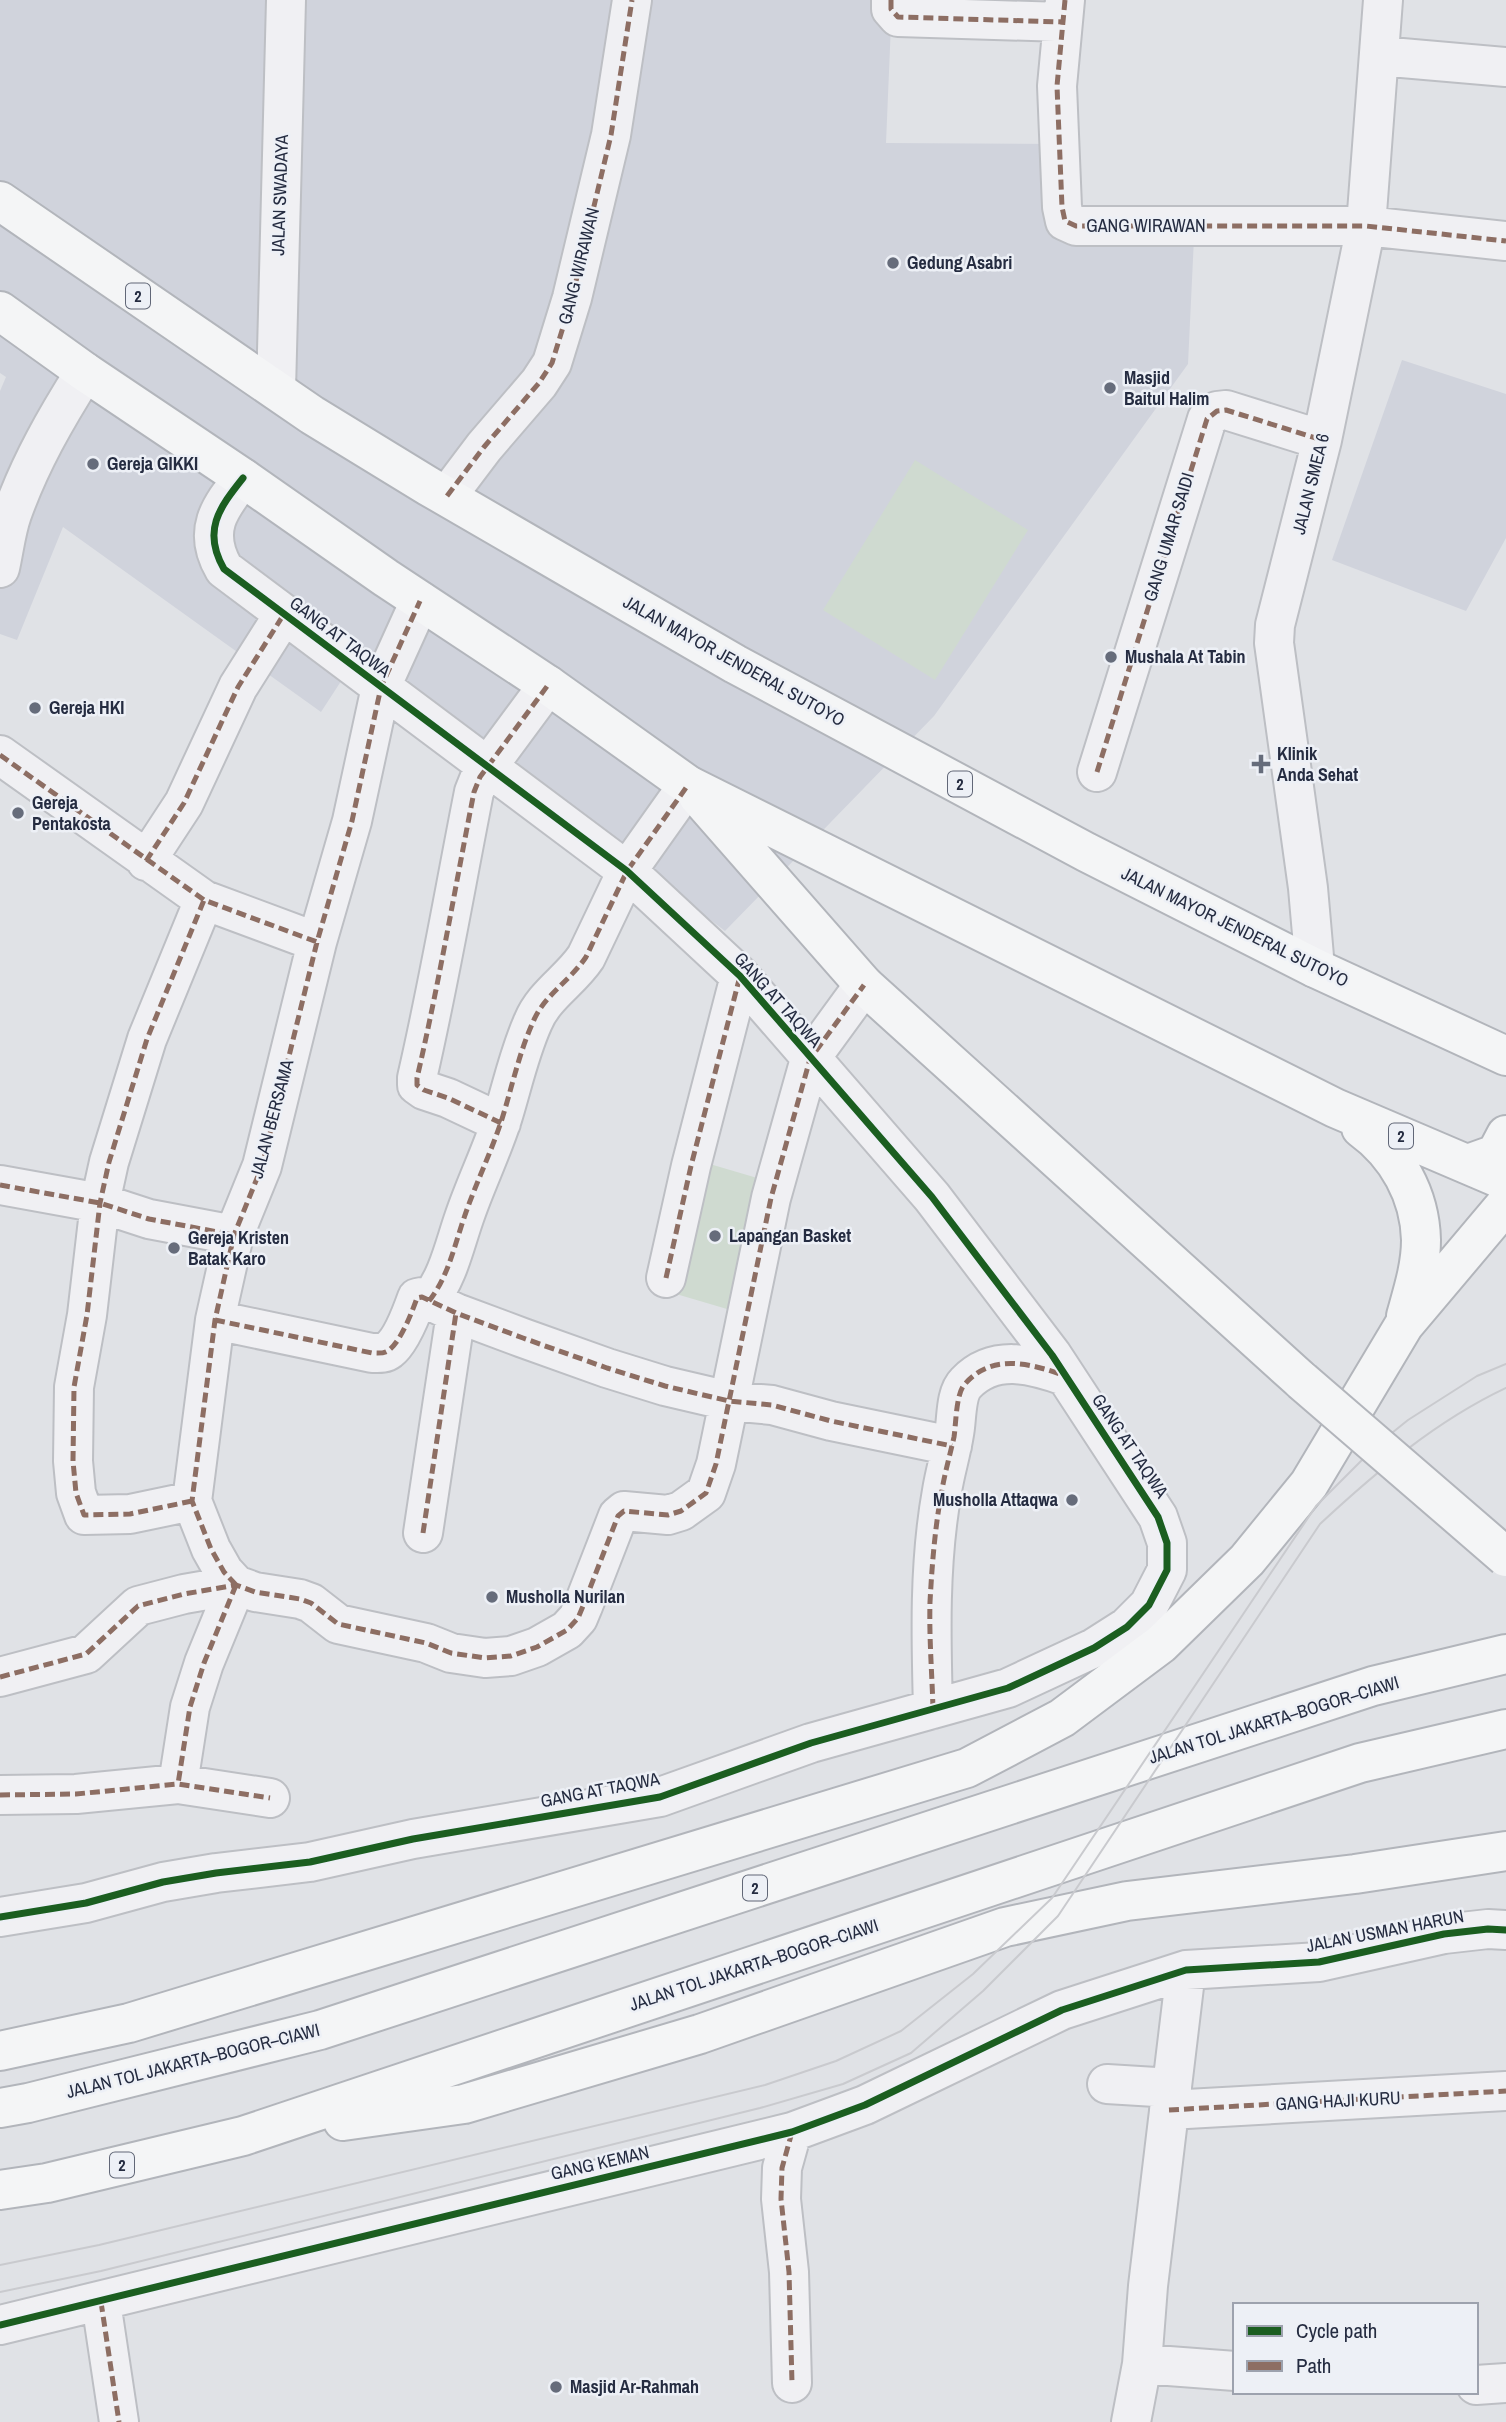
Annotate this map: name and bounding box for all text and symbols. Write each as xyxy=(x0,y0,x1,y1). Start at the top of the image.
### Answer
street label: JALAN SWADAYA xyxy=(265,134,294,256)
street label: GANG WIRAWAN xyxy=(552,205,605,327)
street label: GANG WIRAWAN xyxy=(1086,213,1206,238)
place label: Gedung Asabri xyxy=(907,250,1012,275)
marker: Gedung Asabri xyxy=(885,255,901,271)
road number: 2 xyxy=(126,284,150,308)
place label: Masjid Baitul Halim xyxy=(1124,365,1209,411)
marker: Masjid Baitul Halim xyxy=(1102,380,1118,396)
street label: JALAN SMEA 6 xyxy=(1286,431,1335,537)
place label: Gereja GIKKI xyxy=(107,451,198,476)
marker: Gereja GIKKI xyxy=(85,456,101,472)
street label: GANG UMAR SAIDI xyxy=(1137,469,1200,604)
street label: JALAN MAYOR JENDERAL SUTOYO xyxy=(619,589,850,732)
street label: GANG AT TAQWA xyxy=(285,590,396,683)
place label: Mushala At Tabin xyxy=(1125,644,1246,669)
marker: Mushala At Tabin xyxy=(1103,649,1119,665)
place label: Gereja HKI xyxy=(49,695,124,720)
marker: Gereja HKI xyxy=(27,700,43,716)
place label: Klinik Anda Sehat xyxy=(1277,741,1358,787)
marker: Klinik Anda Sehat xyxy=(1251,754,1271,774)
road number: 2 xyxy=(948,772,972,796)
place label: Gereja Pentakosta xyxy=(32,790,112,836)
marker: Gereja Pentakosta xyxy=(10,805,26,821)
street label: JALAN MAYOR JENDERAL SUTOYO xyxy=(1117,861,1353,993)
street label: GANG AT TAQWA xyxy=(729,946,828,1053)
street label: JALAN BERSAMA xyxy=(244,1056,299,1181)
road number: 2 xyxy=(1389,1124,1413,1148)
place label: Lapangan Basket xyxy=(729,1223,851,1248)
place label: Gereja Kristen Batak Karo xyxy=(188,1225,289,1271)
marker: Lapangan Basket xyxy=(707,1228,723,1244)
marker: Gereja Kristen Batak Karo xyxy=(166,1240,182,1256)
street label: GANG AT TAQWA xyxy=(1086,1389,1175,1503)
place label: Musholla Attaqwa xyxy=(933,1487,1059,1512)
marker: Musholla Attaqwa xyxy=(1064,1492,1080,1508)
place label: Musholla Nurilan xyxy=(506,1584,625,1609)
marker: Musholla Nurilan xyxy=(484,1589,500,1605)
street label: JALAN TOL JAKARTA–BOGOR–CIAWI xyxy=(1146,1670,1402,1770)
street label: GANG AT TAQWA xyxy=(538,1766,662,1813)
road number: 2 xyxy=(743,1876,767,1900)
street label: JALAN USMAN HARUN xyxy=(1304,1903,1466,1958)
street label: JALAN TOL JAKARTA–BOGOR–CIAWI xyxy=(626,1912,882,2017)
street label: JALAN TOL JAKARTA–BOGOR–CIAWI xyxy=(64,2017,322,2104)
street label: GANG HAJI KURU xyxy=(1275,2085,1401,2116)
street label: GANG KEMAN xyxy=(548,2139,651,2186)
road number: 2 xyxy=(110,2152,134,2178)
legend xyxy=(1233,2303,1478,2394)
text: Cycle path xyxy=(1296,2316,1377,2345)
text: Path xyxy=(1296,2351,1331,2380)
place label: Masjid Ar-Rahmah xyxy=(570,2374,699,2399)
marker: Masjid Ar-Rahmah xyxy=(548,2379,564,2395)

